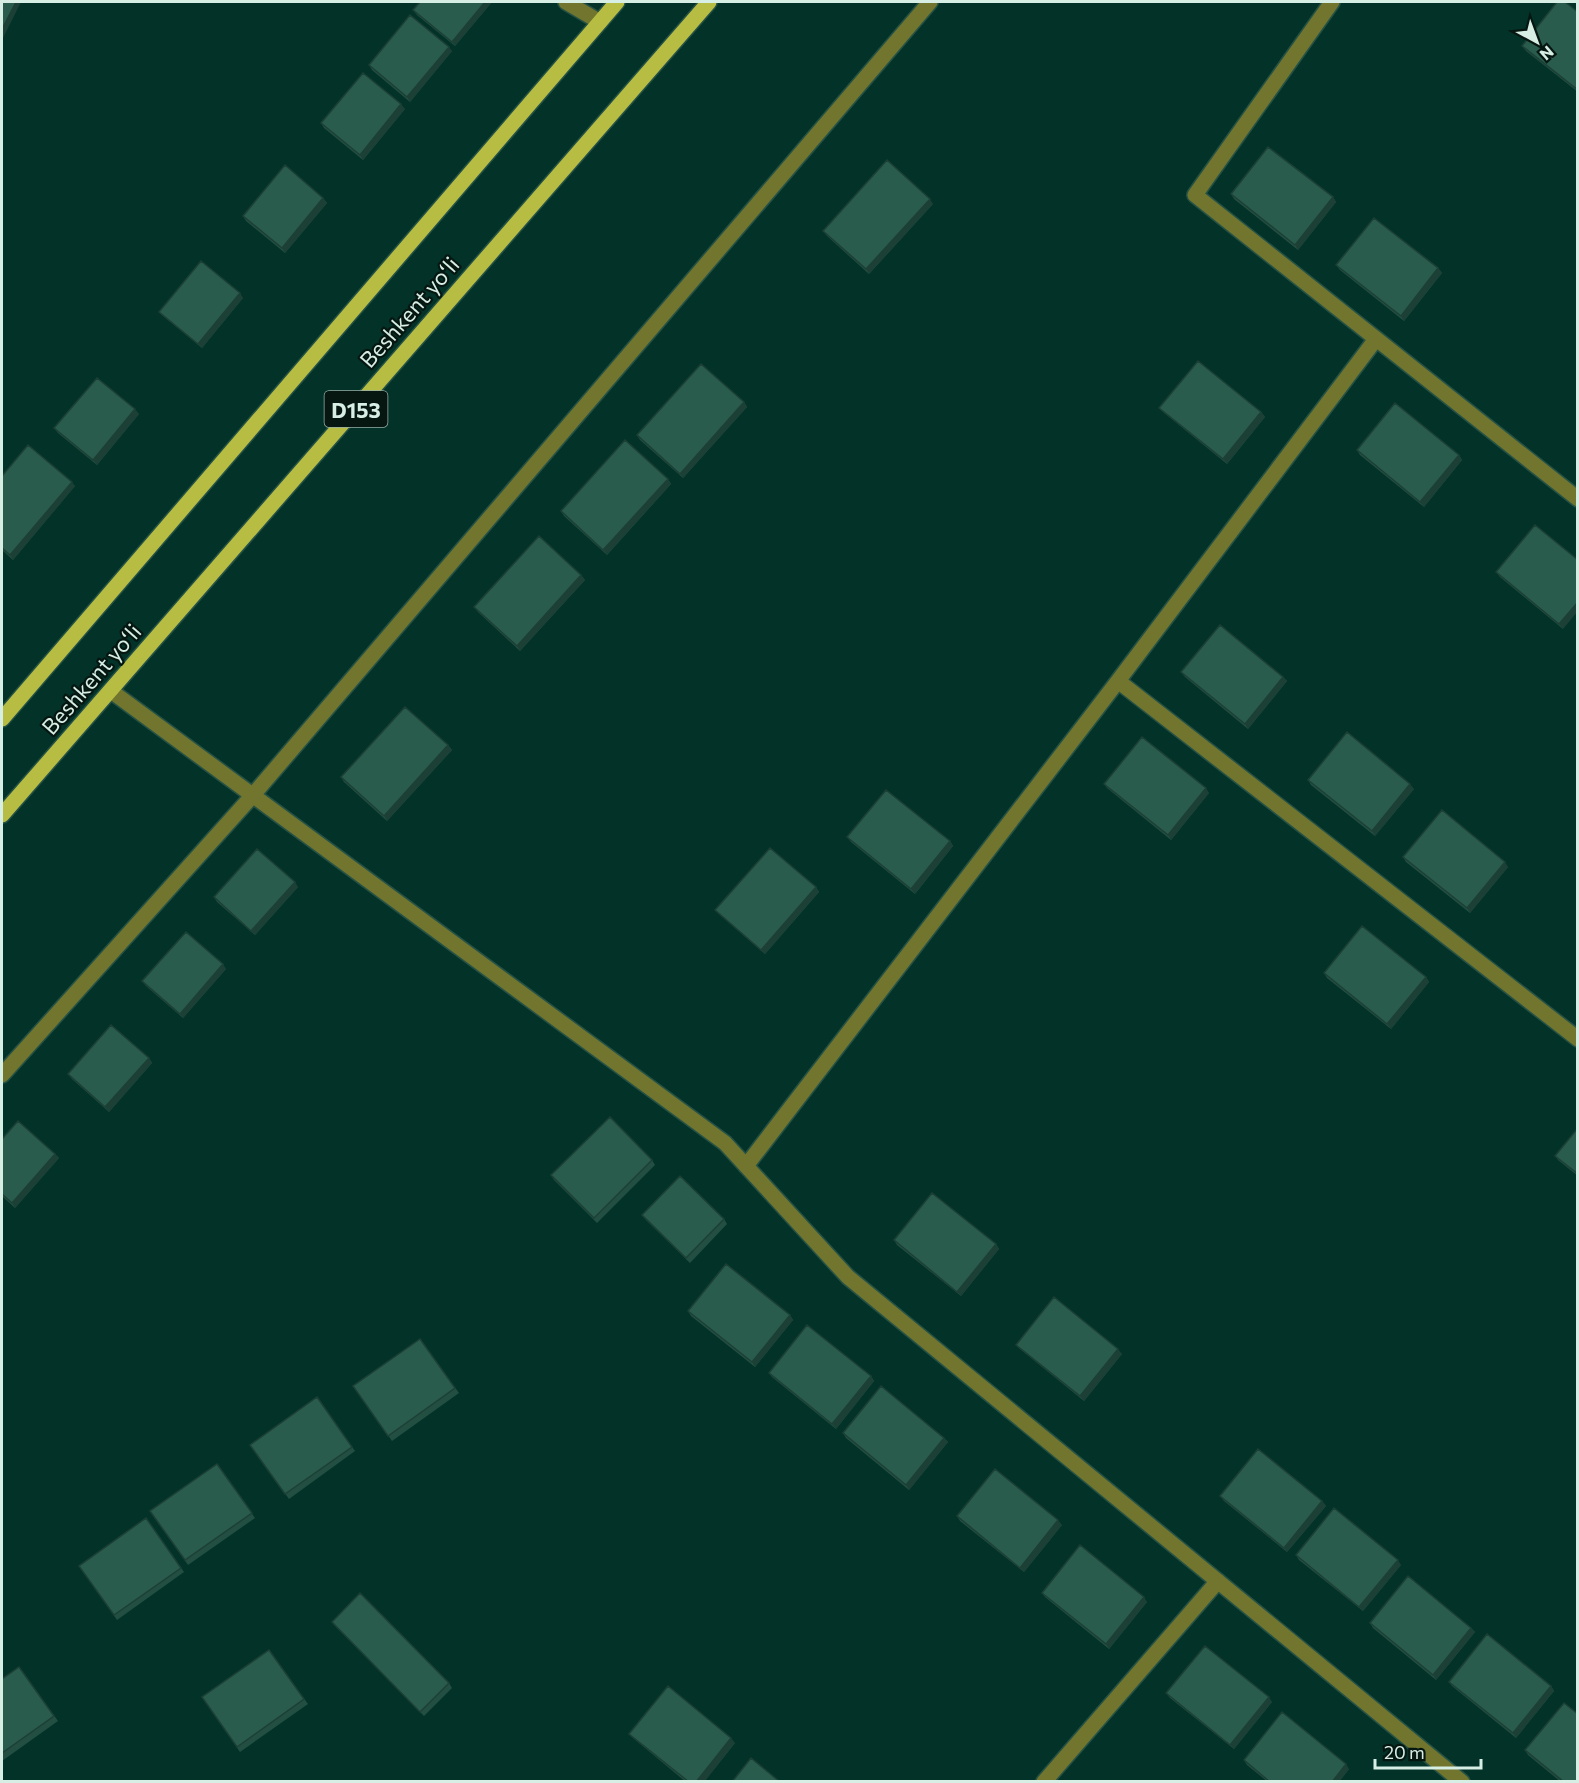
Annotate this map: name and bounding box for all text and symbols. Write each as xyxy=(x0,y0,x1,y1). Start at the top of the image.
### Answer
north arrow xyxy=(1507,12,1567,72)
text: N xyxy=(1536,43,1558,65)
street label: Beshkent yoʻli xyxy=(354,251,464,373)
road number: D153 xyxy=(324,391,388,427)
street label: Beshkent yoʻli xyxy=(36,618,146,740)
scale bar xyxy=(1375,1732,1482,1770)
text: 20 m xyxy=(1384,1741,1425,1763)

